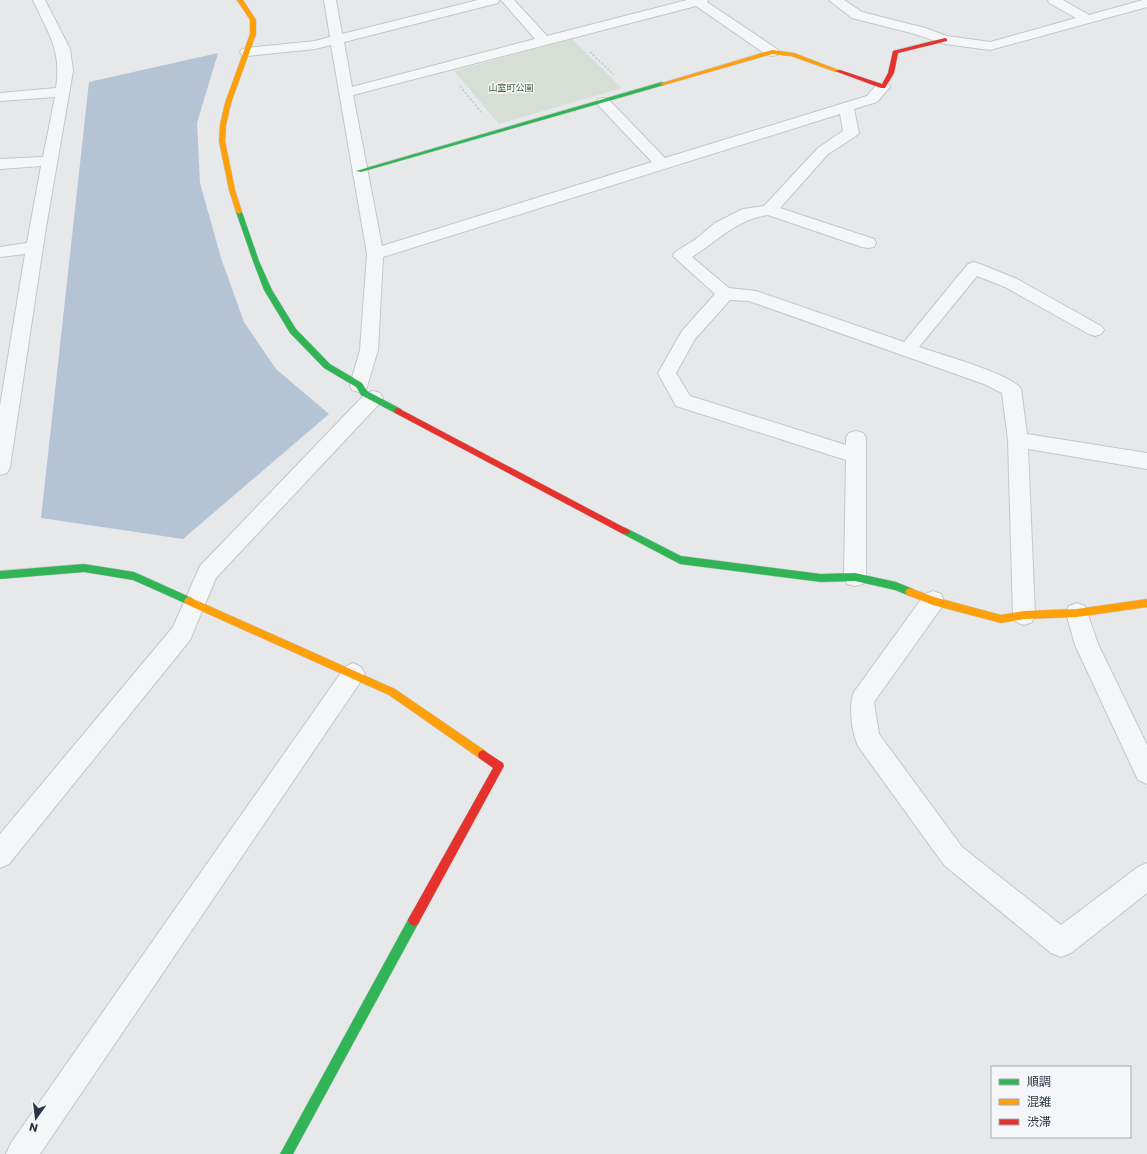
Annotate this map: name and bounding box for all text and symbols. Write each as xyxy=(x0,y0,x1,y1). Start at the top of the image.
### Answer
park label: 山室町公園 xyxy=(488,82,534,94)
legend xyxy=(991,1066,1131,1138)
text: 順調 xyxy=(1027,1073,1051,1090)
text: 混雑 xyxy=(1027,1093,1051,1110)
north arrow xyxy=(16,1098,56,1138)
text: 渋滞 xyxy=(1027,1113,1051,1130)
text: N xyxy=(28,1119,40,1136)

